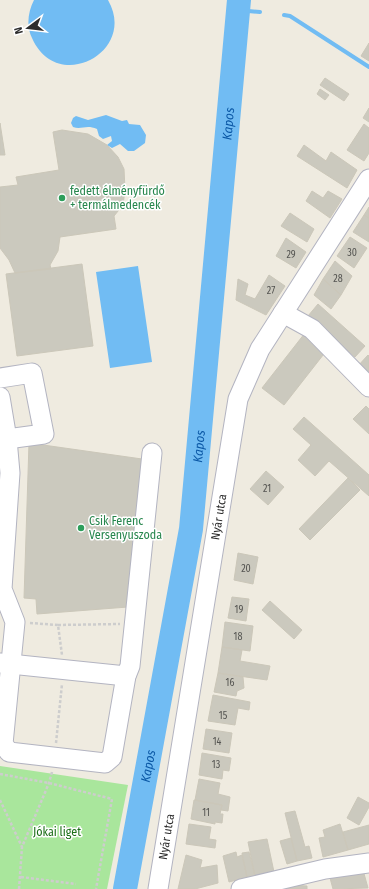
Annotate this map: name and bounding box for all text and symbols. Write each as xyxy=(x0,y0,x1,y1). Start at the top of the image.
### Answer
north arrow xyxy=(8,8,48,48)
text: N xyxy=(12,26,26,35)
water label: Kapos xyxy=(219,106,237,141)
place label: fedett élményfürdő + termálmedencék xyxy=(70,184,165,212)
marker: fedett élményfürdő + termálmedencék xyxy=(57,193,67,203)
house number: 30 xyxy=(347,247,357,259)
house number: 29 xyxy=(286,249,296,261)
house number: 28 xyxy=(333,273,343,285)
house number: 27 xyxy=(267,285,275,297)
water label: Kapos xyxy=(190,429,208,463)
house number: 21 xyxy=(263,483,271,495)
street label: Nyár utca xyxy=(208,493,229,541)
place label: Csik Ferenc Versenyuszoda xyxy=(89,514,162,542)
marker: Csik Ferenc Versenyuszoda xyxy=(76,523,86,533)
house number: 20 xyxy=(241,563,251,575)
house number: 19 xyxy=(235,604,244,616)
house number: 18 xyxy=(234,631,242,643)
house number: 16 xyxy=(226,677,234,689)
house number: 15 xyxy=(219,710,228,722)
house number: 14 xyxy=(213,736,222,748)
water label: Kapos xyxy=(138,748,158,784)
house number: 13 xyxy=(212,759,221,771)
house number: 11 xyxy=(202,807,210,819)
street label: Nyár utca xyxy=(156,813,177,861)
park label: Jókai liget xyxy=(33,825,81,839)

